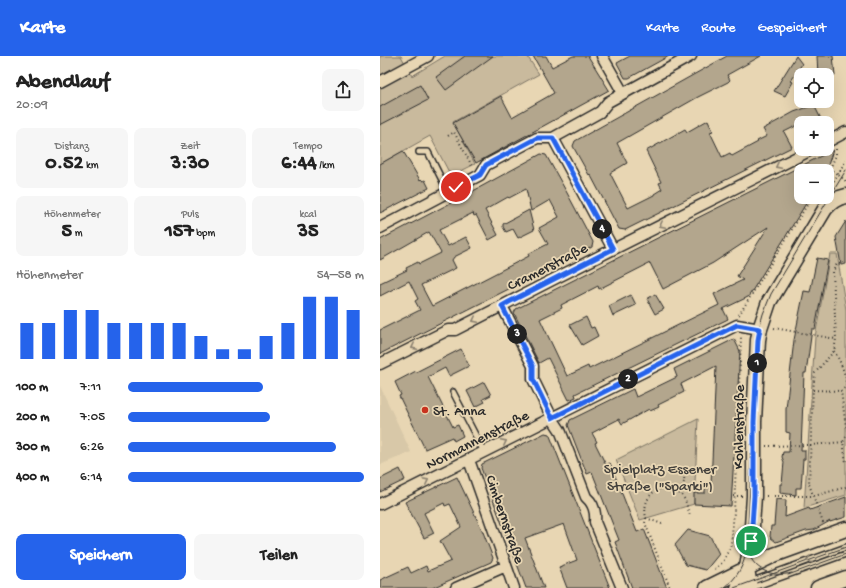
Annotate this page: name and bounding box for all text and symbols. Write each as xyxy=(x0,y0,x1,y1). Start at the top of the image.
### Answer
text: Karte xyxy=(20,17,65,40)
text: Karte xyxy=(646,20,679,37)
text: Route xyxy=(701,20,735,37)
text: Gespeichert xyxy=(757,20,826,37)
map controls xyxy=(794,68,834,204)
button: locate xyxy=(794,68,834,108)
button: share xyxy=(322,69,364,111)
text: Abendlauf xyxy=(16,70,109,96)
text: 20:09 xyxy=(16,98,48,113)
button: + xyxy=(794,116,834,156)
text: Distanz xyxy=(55,141,89,153)
text: Zeit xyxy=(180,141,200,153)
text: Tempo xyxy=(294,141,322,153)
text: 0.52 xyxy=(45,153,83,176)
text: 3:30 xyxy=(171,153,209,176)
text: 6:44 xyxy=(281,153,317,176)
text: km xyxy=(83,160,99,172)
text: /km xyxy=(317,160,335,172)
one-way arrow xyxy=(775,162,782,169)
button: − xyxy=(794,164,834,204)
pin xyxy=(439,170,473,204)
icon: check xyxy=(445,176,467,198)
text: Höhenmeter xyxy=(44,209,100,221)
text: Puls xyxy=(181,209,199,221)
text: kcal xyxy=(299,209,317,221)
pin: 4 xyxy=(592,219,612,239)
one-way arrow xyxy=(658,220,666,227)
text: 5 xyxy=(62,221,72,244)
text: 157 xyxy=(165,221,194,244)
text: 35 xyxy=(298,221,318,244)
text: 4 xyxy=(599,223,605,235)
text: m xyxy=(72,228,82,240)
text: bpm xyxy=(194,228,215,240)
street label: Cramerstraße xyxy=(505,240,591,296)
text: Höhenmeter xyxy=(16,268,83,283)
text: 54–58 m xyxy=(317,268,364,283)
one-way arrow xyxy=(472,315,480,323)
pin: 3 xyxy=(507,324,527,344)
text: 3 xyxy=(514,328,520,340)
one-way arrow xyxy=(411,342,418,350)
pin: 1 xyxy=(747,353,767,373)
text: 1 xyxy=(755,357,759,369)
pin: 2 xyxy=(618,369,638,389)
text: 2 xyxy=(625,373,631,385)
text: 100 m xyxy=(16,380,48,395)
text: 7:11 xyxy=(80,380,101,395)
street label: Kohlenstraße xyxy=(730,384,750,469)
place label: St. Anna xyxy=(433,403,486,421)
marker: St. Anna xyxy=(420,405,430,415)
street label: Normannenstraße xyxy=(423,407,533,474)
text: 200 m xyxy=(16,410,49,425)
text: 7:05 xyxy=(80,410,105,425)
one-way arrow xyxy=(500,439,507,447)
text: 300 m xyxy=(16,440,50,455)
text: 6:26 xyxy=(80,440,104,455)
park label: Spielplatz Essener Straße ("Sparki") xyxy=(604,461,718,496)
text: 400 m xyxy=(16,470,49,485)
text: 6:14 xyxy=(80,470,102,485)
street label: Cimbernstraße xyxy=(481,473,528,566)
one-way arrow xyxy=(422,478,429,486)
pin xyxy=(734,524,768,558)
icon: arrive xyxy=(740,530,762,552)
button: Speichern xyxy=(16,534,186,580)
button: Teilen xyxy=(194,534,364,580)
one-way arrow xyxy=(806,556,813,564)

